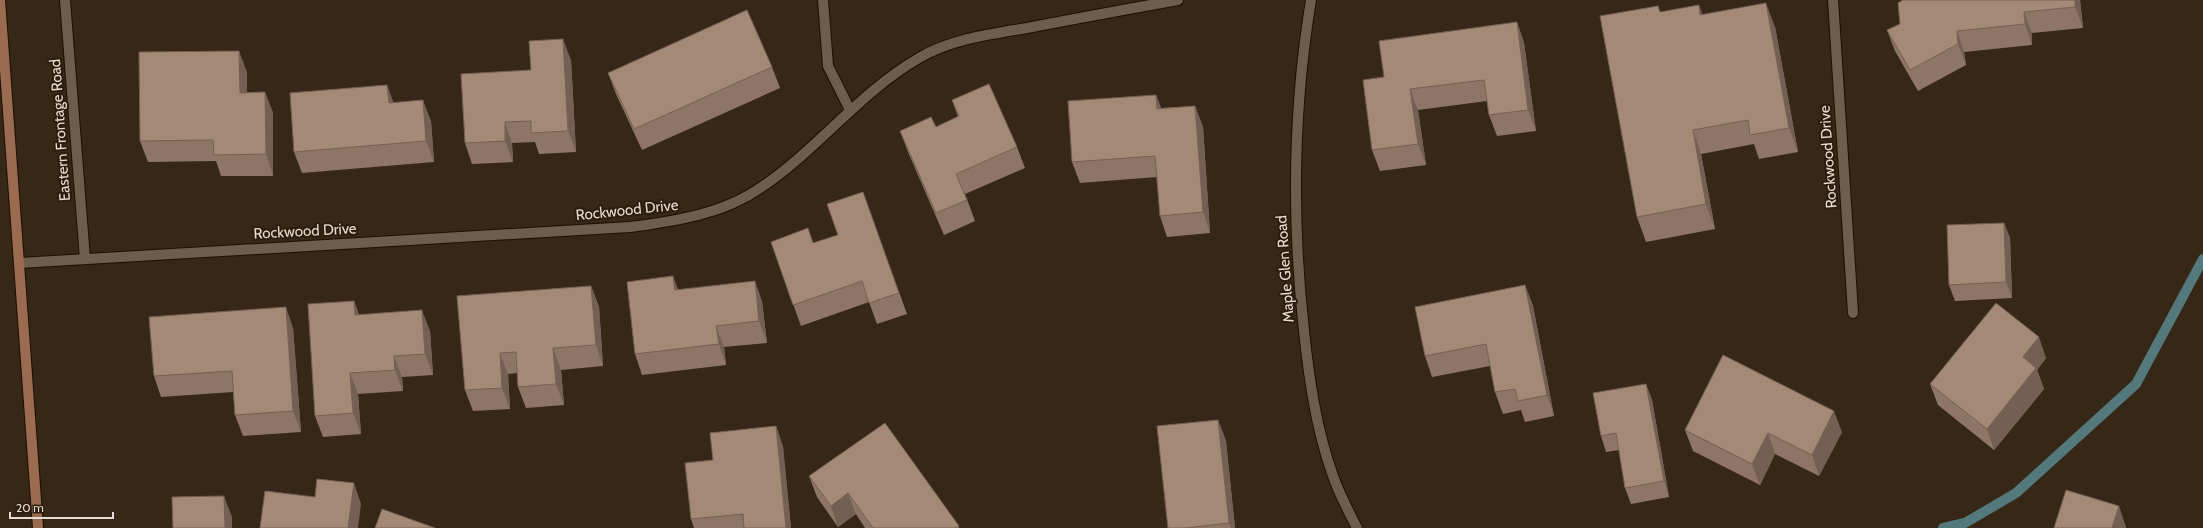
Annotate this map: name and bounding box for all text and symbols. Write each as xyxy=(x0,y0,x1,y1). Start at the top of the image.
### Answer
street label: Eastern Frontage Road xyxy=(46,58,74,202)
street label: Rockwood Drive xyxy=(1815,105,1841,209)
street label: Rockwood Drive xyxy=(575,196,680,224)
street label: Maple Glen Road xyxy=(1272,215,1298,323)
street label: Rockwood Drive xyxy=(253,219,357,243)
scale bar xyxy=(10,494,113,520)
text: 20 m xyxy=(16,500,44,515)

